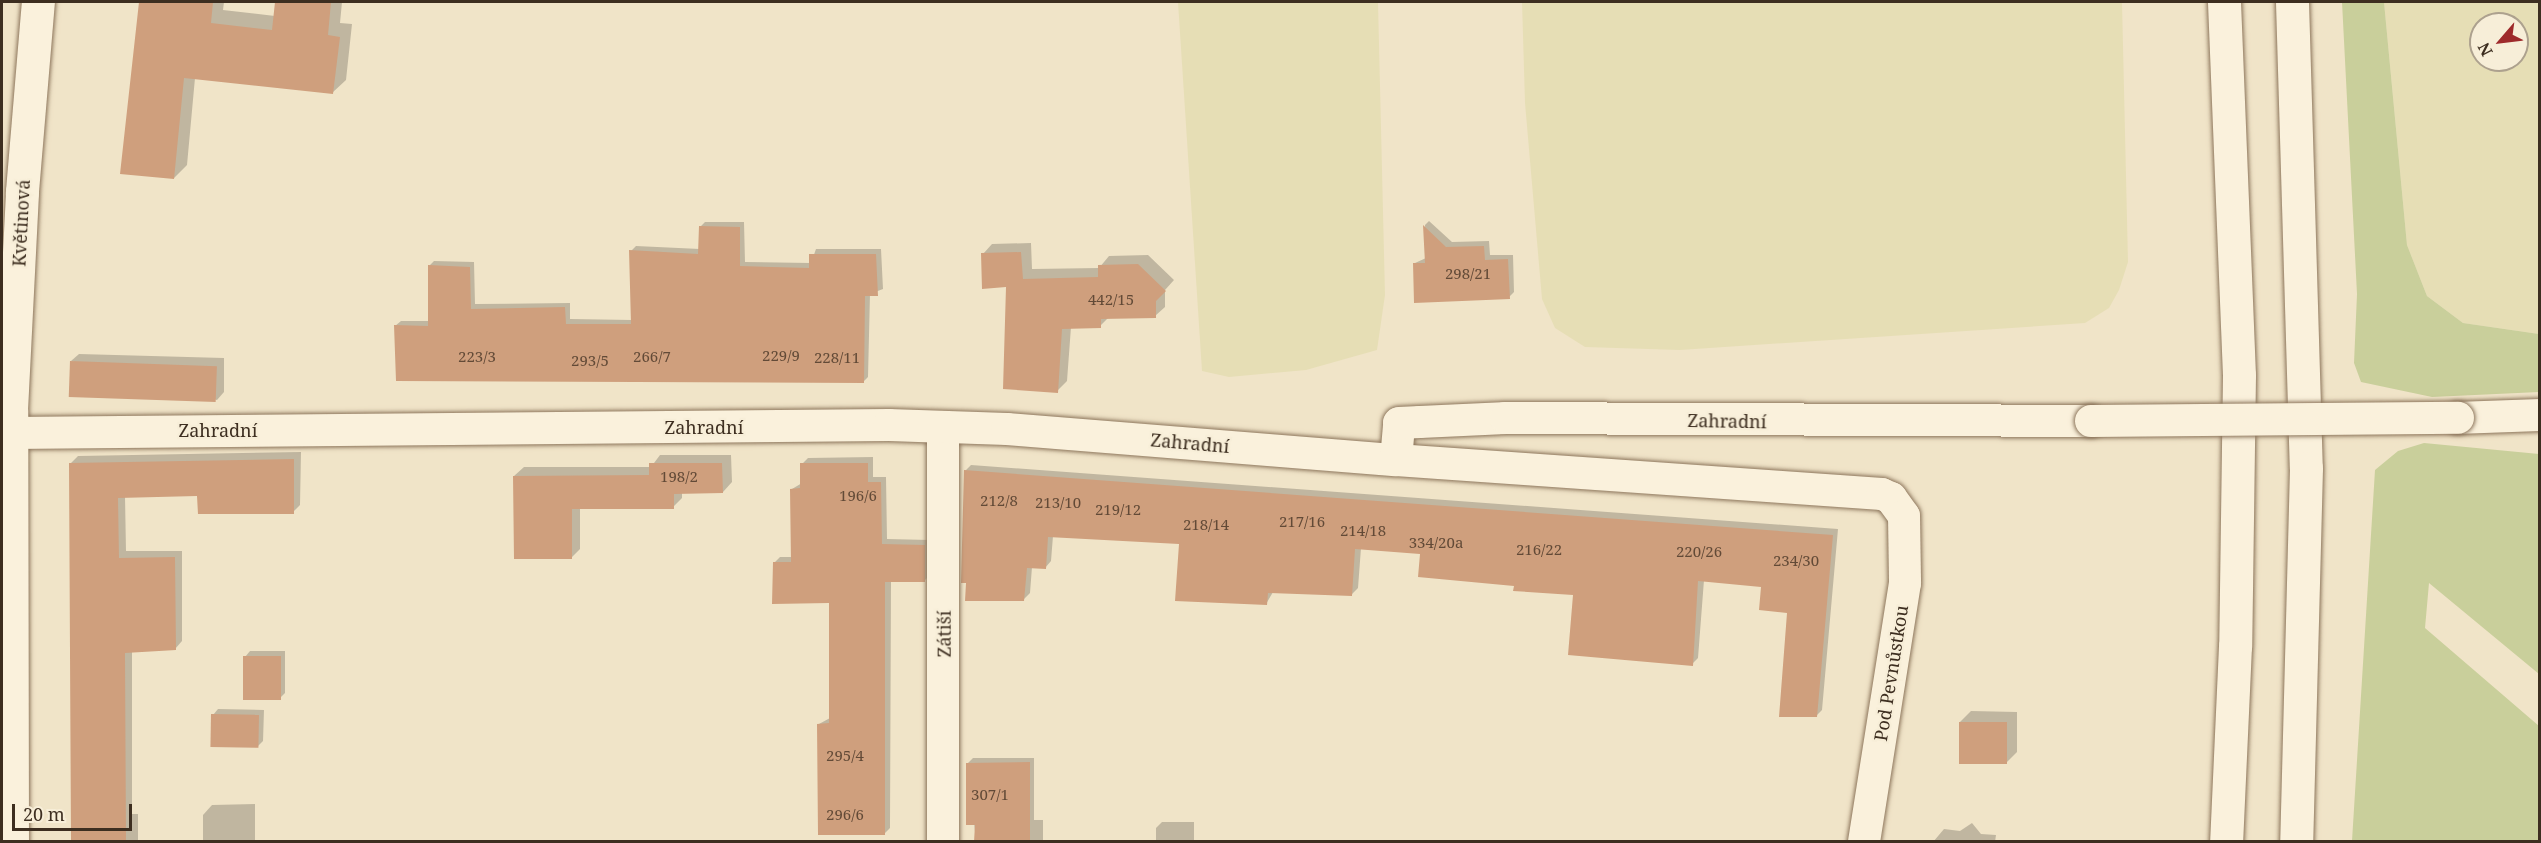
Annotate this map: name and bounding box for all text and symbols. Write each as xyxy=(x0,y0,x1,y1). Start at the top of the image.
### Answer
north arrow xyxy=(2469,12,2529,72)
text: N xyxy=(2472,39,2498,60)
street label: Květinová xyxy=(8,179,34,267)
house number: 298/21 xyxy=(1445,265,1491,283)
house number: 442/15 xyxy=(1088,291,1134,309)
house number: 229/9 xyxy=(762,347,800,365)
house number: 223/3 xyxy=(458,348,496,366)
house number: 266/7 xyxy=(633,348,671,366)
house number: 228/11 xyxy=(814,349,860,367)
house number: 293/5 xyxy=(571,352,609,370)
street label: Zahradní xyxy=(1687,410,1767,432)
street label: Zahradní xyxy=(665,416,743,438)
street label: Zahradní xyxy=(179,419,257,441)
street label: Zahradní xyxy=(1150,429,1230,457)
house number: 198/2 xyxy=(660,468,698,486)
house number: 196/6 xyxy=(839,487,877,505)
house number: 212/8 xyxy=(980,492,1018,510)
house number: 213/10 xyxy=(1035,494,1081,512)
house number: 219/12 xyxy=(1095,501,1141,519)
house number: 217/16 xyxy=(1279,513,1325,531)
house number: 218/14 xyxy=(1183,516,1229,534)
house number: 214/18 xyxy=(1340,522,1386,540)
house number: 334/20a xyxy=(1409,534,1463,552)
house number: 216/22 xyxy=(1516,541,1562,559)
house number: 220/26 xyxy=(1676,543,1722,561)
house number: 234/30 xyxy=(1773,552,1819,570)
street label: Pod Pevnůstkou xyxy=(1870,603,1912,743)
street label: Zátiší xyxy=(933,611,955,657)
house number: 295/4 xyxy=(826,747,864,765)
house number: 307/1 xyxy=(971,786,1009,804)
scale bar xyxy=(15,792,135,830)
text: 20 m xyxy=(23,802,65,826)
house number: 296/6 xyxy=(826,806,864,824)

